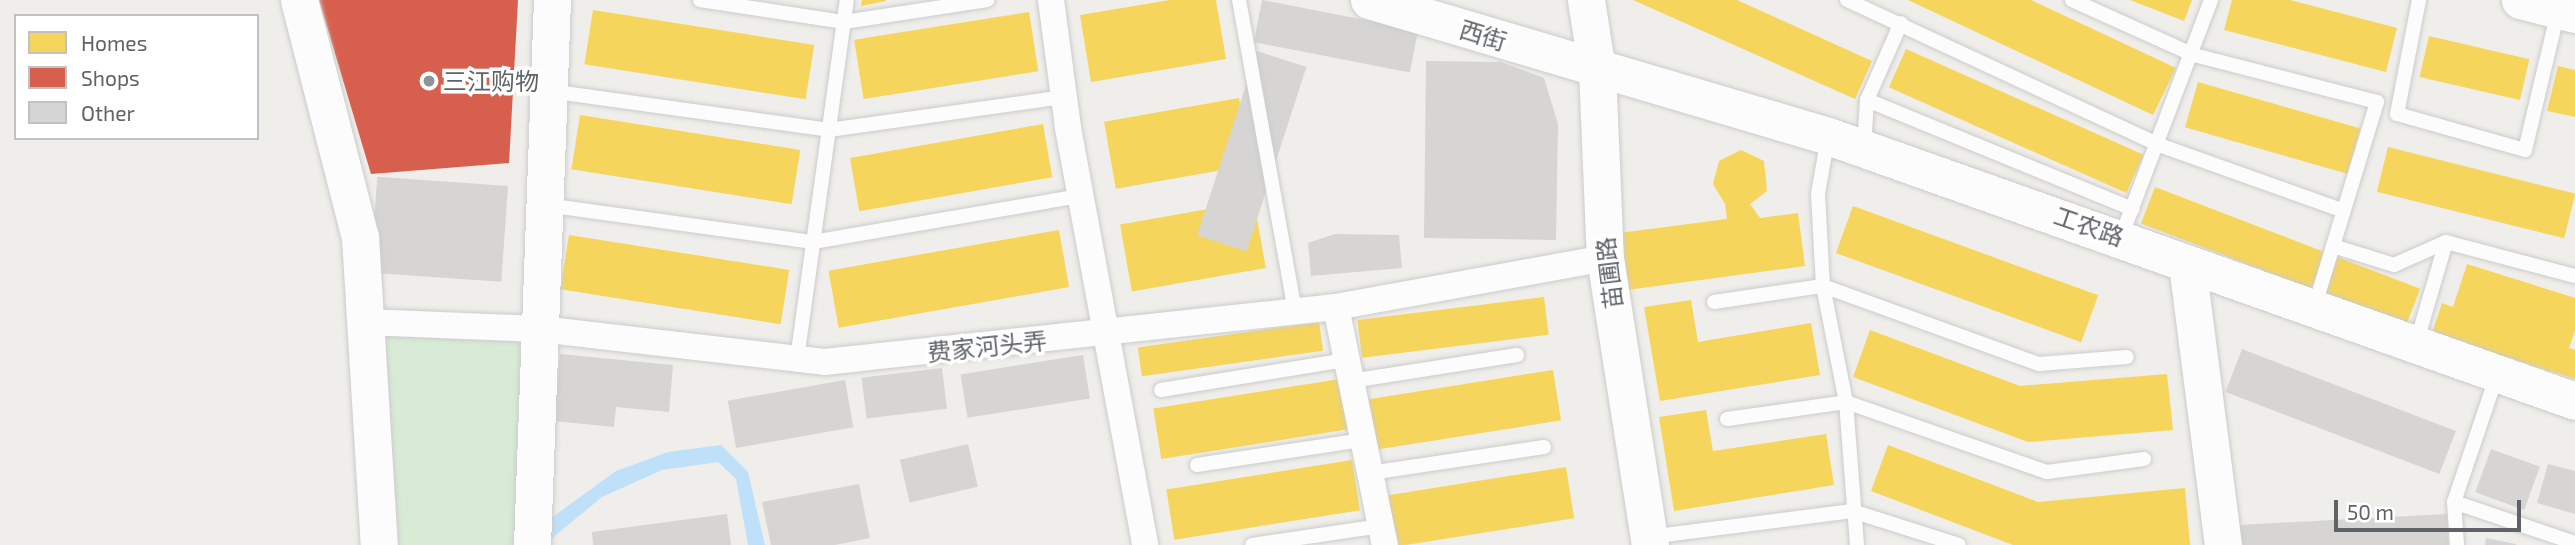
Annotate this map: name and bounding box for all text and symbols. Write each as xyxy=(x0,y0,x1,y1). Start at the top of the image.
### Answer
legend xyxy=(14,14,259,140)
street label: 西街 xyxy=(1456,14,1510,56)
text: Homes xyxy=(81,30,147,55)
text: Shops xyxy=(81,65,140,90)
place label: 三江购物 xyxy=(443,67,539,95)
marker: 三江购物 xyxy=(421,73,437,89)
text: Other xyxy=(81,100,135,125)
street label: 工农路 xyxy=(2050,201,2128,251)
street label: 苗圃路 xyxy=(1590,236,1628,310)
street label: 费家河头弄 xyxy=(926,325,1048,367)
scale bar xyxy=(2337,486,2524,530)
text: 50 m xyxy=(2347,499,2394,524)

